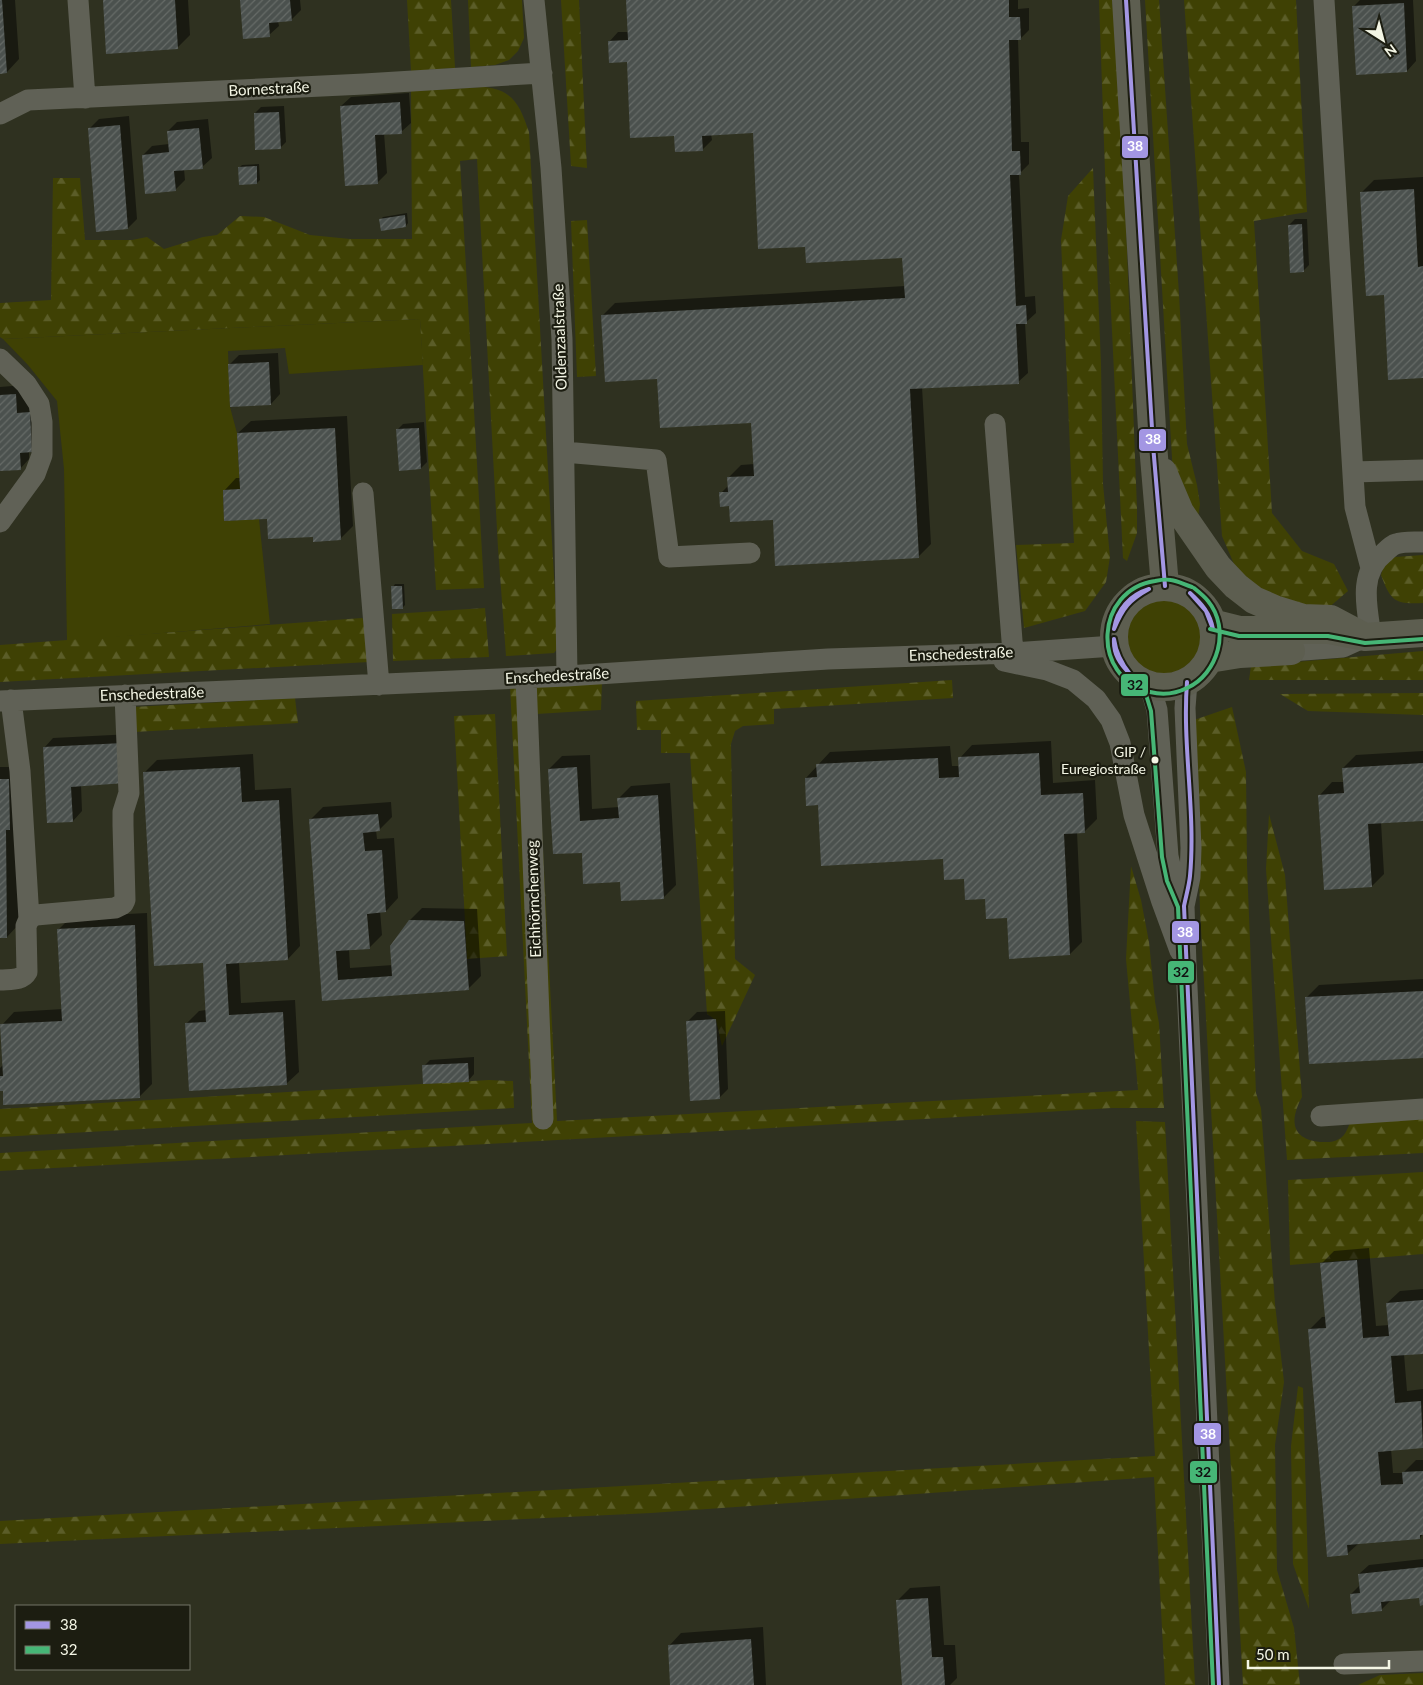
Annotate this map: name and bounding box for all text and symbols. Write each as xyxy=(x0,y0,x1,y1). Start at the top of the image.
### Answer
north arrow xyxy=(1358,15,1408,65)
text: N xyxy=(1382,41,1400,61)
street label: Bornestraße xyxy=(228,77,310,99)
line badge: 38 xyxy=(1121,135,1149,159)
text: 38 xyxy=(1127,137,1143,154)
street label: Oldenzaalstraße xyxy=(548,283,570,391)
line badge: 38 xyxy=(1138,428,1167,452)
text: 38 xyxy=(1145,430,1161,447)
street label: Enschedestraße xyxy=(908,642,1014,664)
street label: Enschedestraße xyxy=(504,663,610,687)
line badge: 32 xyxy=(1120,673,1149,697)
text: 32 xyxy=(1127,676,1143,693)
street label: Enschedestraße xyxy=(99,682,205,704)
place label: GIP / Euregiostraße xyxy=(1061,743,1146,777)
marker: GIP / Euregiostraße xyxy=(1150,755,1160,765)
street label: Eichhörnchenweg xyxy=(522,840,544,958)
line badge: 38 xyxy=(1171,920,1200,944)
text: 38 xyxy=(1177,923,1193,940)
line badge: 32 xyxy=(1167,960,1195,984)
text: 32 xyxy=(1173,963,1189,980)
line badge: 38 xyxy=(1193,1422,1222,1446)
text: 38 xyxy=(1200,1425,1216,1442)
line badge: 32 xyxy=(1189,1460,1218,1484)
text: 32 xyxy=(1195,1463,1211,1480)
legend xyxy=(15,1605,190,1670)
text: 38 xyxy=(60,1615,77,1633)
scale bar xyxy=(1248,1638,1389,1670)
text: 32 xyxy=(60,1640,77,1658)
text: 50 m xyxy=(1256,1645,1290,1663)

